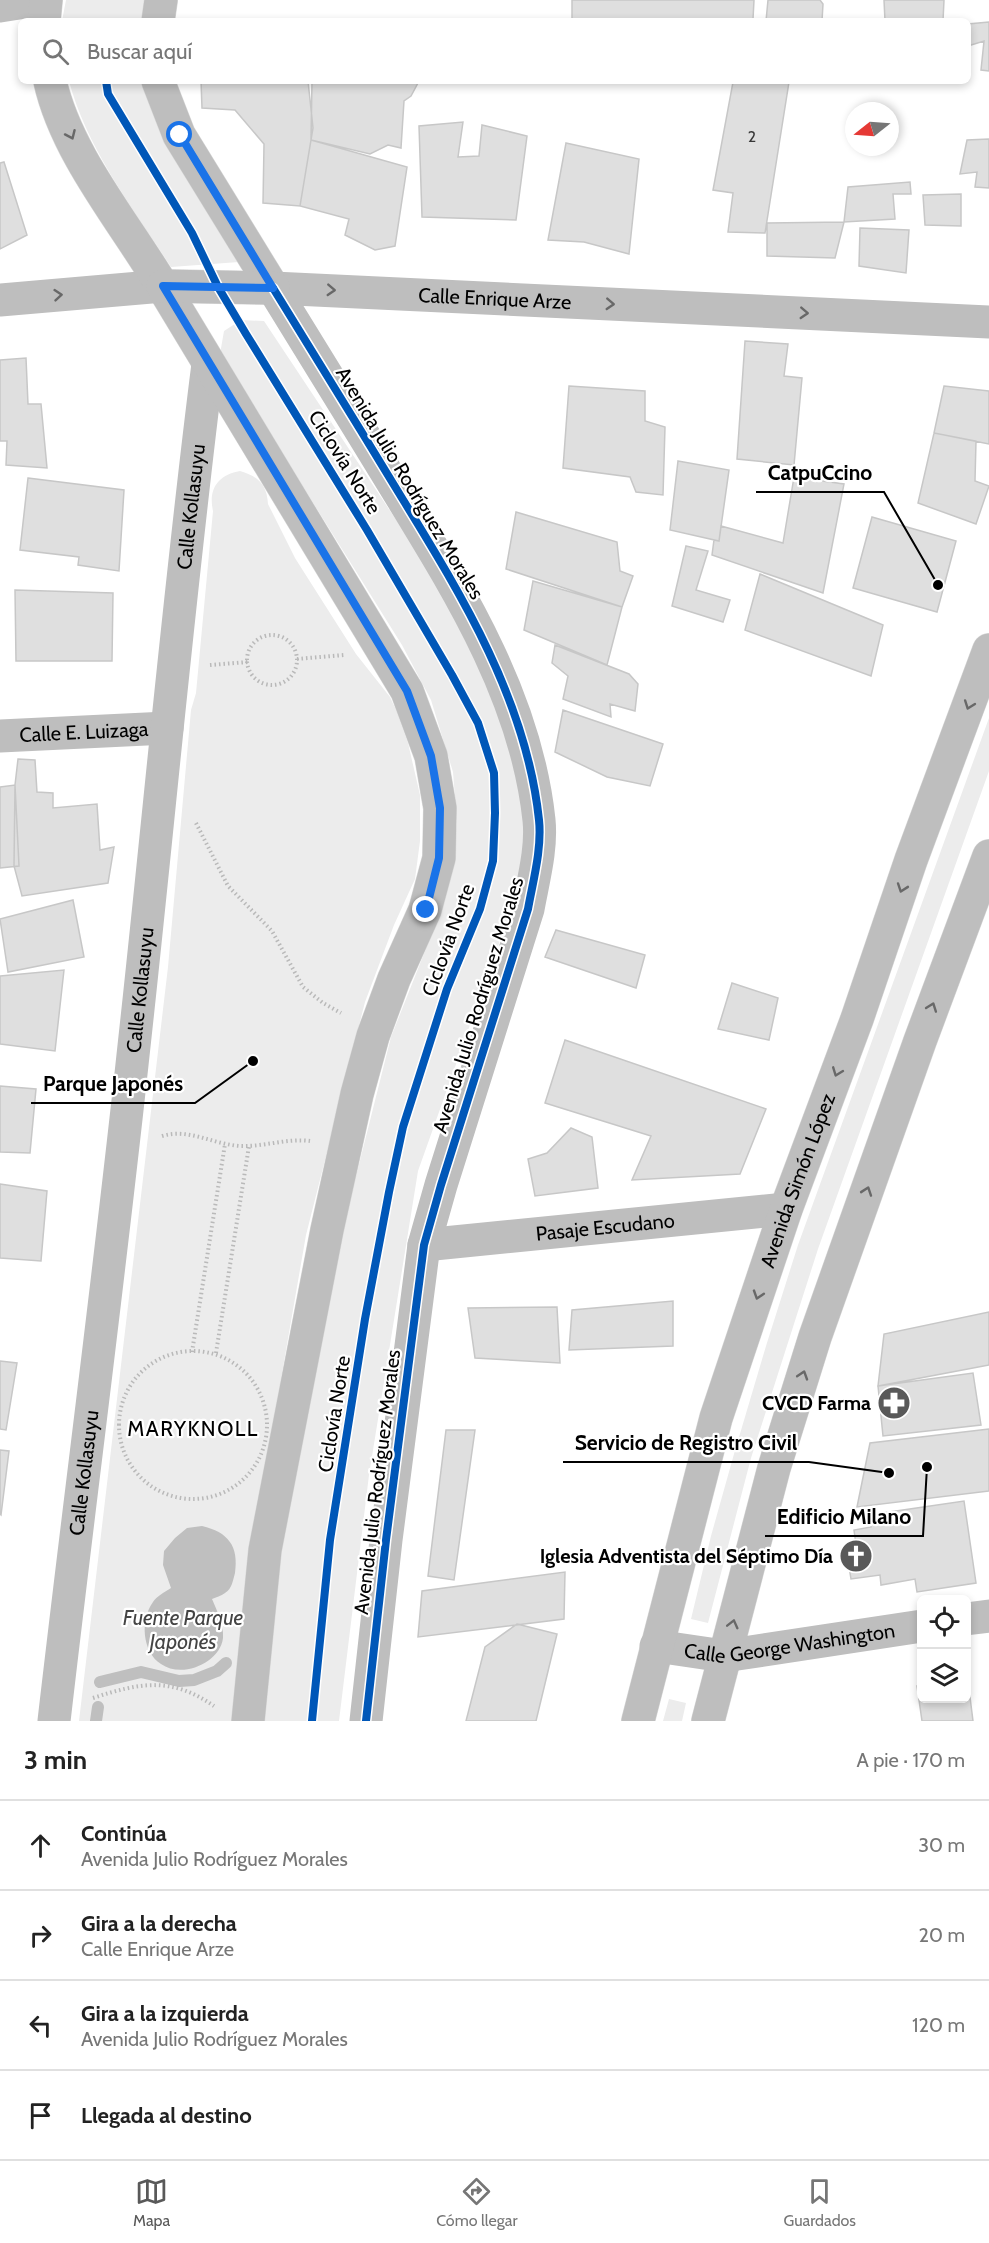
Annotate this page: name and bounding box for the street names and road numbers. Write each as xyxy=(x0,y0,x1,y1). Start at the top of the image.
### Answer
street label: Calle Enrique Arze xyxy=(418,283,572,314)
street label: Avenida Julio Rodríguez Morales xyxy=(331,362,489,604)
street label: Ciclovía Norte xyxy=(304,406,386,518)
street label: Calle Kollasuyu xyxy=(172,443,210,571)
street label: Calle E. Luizaga xyxy=(19,717,149,747)
street label: Avenida Julio Rodríguez Morales xyxy=(428,874,528,1136)
street label: Ciclovía Norte xyxy=(417,880,479,1000)
street label: Calle Kollasuyu xyxy=(121,926,159,1054)
street label: Avenida Simón López xyxy=(755,1090,840,1271)
street label: Pasaje Escudano xyxy=(535,1208,676,1246)
street label: Avenida Julio Rodríguez Morales xyxy=(349,1348,405,1616)
street label: Ciclovía Norte xyxy=(313,1354,355,1474)
street label: Calle Kollasuyu xyxy=(64,1409,103,1537)
street label: Calle George Washington xyxy=(683,1618,896,1668)

